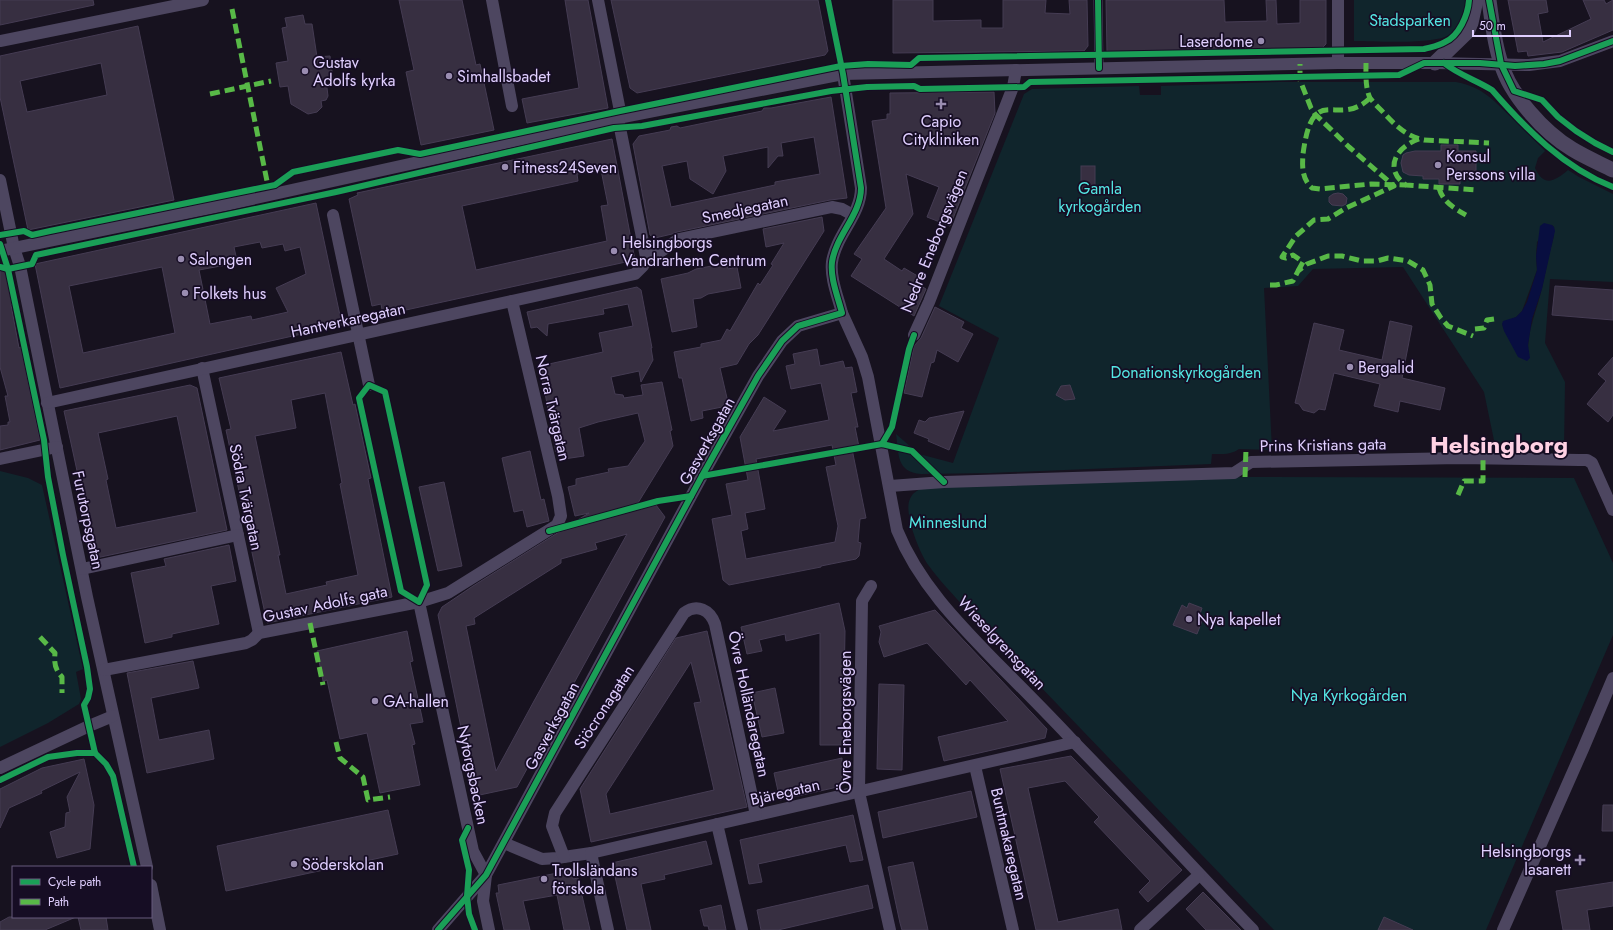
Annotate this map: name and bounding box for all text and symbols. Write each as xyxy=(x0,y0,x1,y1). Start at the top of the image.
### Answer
park label: Stadsparken xyxy=(1369,9,1451,32)
scale bar xyxy=(1473,12,1570,38)
text: 50 m xyxy=(1479,17,1506,35)
place label: Laserdome xyxy=(1179,30,1253,53)
marker: Laserdome xyxy=(1256,36,1266,46)
place label: Gustav Adolfs kyrka xyxy=(313,51,395,92)
place label: Simhallsbadet xyxy=(457,65,550,88)
marker: Gustav Adolfs kyrka xyxy=(300,66,310,76)
marker: Simhallsbadet xyxy=(444,71,454,81)
marker: Capio Citykliniken xyxy=(935,98,947,110)
place label: Capio Citykliniken xyxy=(903,110,979,151)
place label: Konsul Perssons villa xyxy=(1446,145,1536,186)
place label: Fitness24Seven xyxy=(513,156,617,179)
marker: Konsul Perssons villa xyxy=(1433,160,1443,170)
marker: Fitness24Seven xyxy=(500,162,510,172)
street label: Nedre Eneborgsvägen xyxy=(895,166,973,316)
park label: Gamla kyrkogården xyxy=(1058,177,1142,218)
street label: Smedjegatan xyxy=(700,189,790,229)
place label: Helsingborgs Vandrarhem Centrum xyxy=(622,231,767,272)
marker: Helsingborgs Vandrarhem Centrum xyxy=(609,246,619,256)
place label: Salongen xyxy=(189,248,252,271)
marker: Salongen xyxy=(176,254,186,264)
place label: Folkets hus xyxy=(193,282,266,305)
marker: Folkets hus xyxy=(180,288,190,298)
street label: Hantverkaregatan xyxy=(288,297,408,343)
street label: Norra Tvärgatan xyxy=(530,353,576,463)
place label: Bergalid xyxy=(1358,356,1414,379)
park label: Donationskyrkogården xyxy=(1111,361,1261,384)
marker: Bergalid xyxy=(1345,362,1355,372)
street label: Gasverksgatan xyxy=(673,393,741,489)
district label: Helsingborg xyxy=(1430,427,1568,462)
street label: Prins Kristians gata xyxy=(1260,432,1386,458)
street label: Södra Tvärgatan xyxy=(223,442,269,552)
street label: Furutorpsgatan xyxy=(66,469,110,571)
park label: Minneslund xyxy=(909,511,987,534)
street label: Gustav Adolfs gata xyxy=(261,580,389,628)
street label: Wieselgrensgatan xyxy=(952,591,1052,695)
place label: Nya kapellet xyxy=(1197,608,1281,631)
marker: Nya kapellet xyxy=(1184,614,1194,624)
street label: Övre Holländaregatan xyxy=(722,629,776,779)
street label: Övre Eneborgsvägen xyxy=(834,651,857,793)
street label: Siöcronagatan xyxy=(568,660,640,754)
street label: Gasverksgatan xyxy=(519,678,585,774)
park label: Nya Kyrkogården xyxy=(1291,684,1407,707)
place label: GA-hallen xyxy=(383,690,449,713)
marker: GA-hallen xyxy=(370,696,380,706)
street label: Nytorgsbacken xyxy=(451,723,495,827)
street label: Bjäregatan xyxy=(748,773,822,811)
street label: Buntmakaregatan xyxy=(985,786,1033,902)
place label: Helsingborgs lasarett xyxy=(1481,840,1571,881)
place label: Söderskolan xyxy=(302,853,384,876)
marker: Helsingborgs lasarett xyxy=(1574,854,1586,866)
marker: Söderskolan xyxy=(289,859,299,869)
place label: Trollsländans förskola xyxy=(552,859,637,900)
legend xyxy=(12,866,152,918)
text: Cycle path xyxy=(48,873,101,891)
marker: Trollsländans förskola xyxy=(539,874,549,884)
text: Path xyxy=(48,893,69,911)

